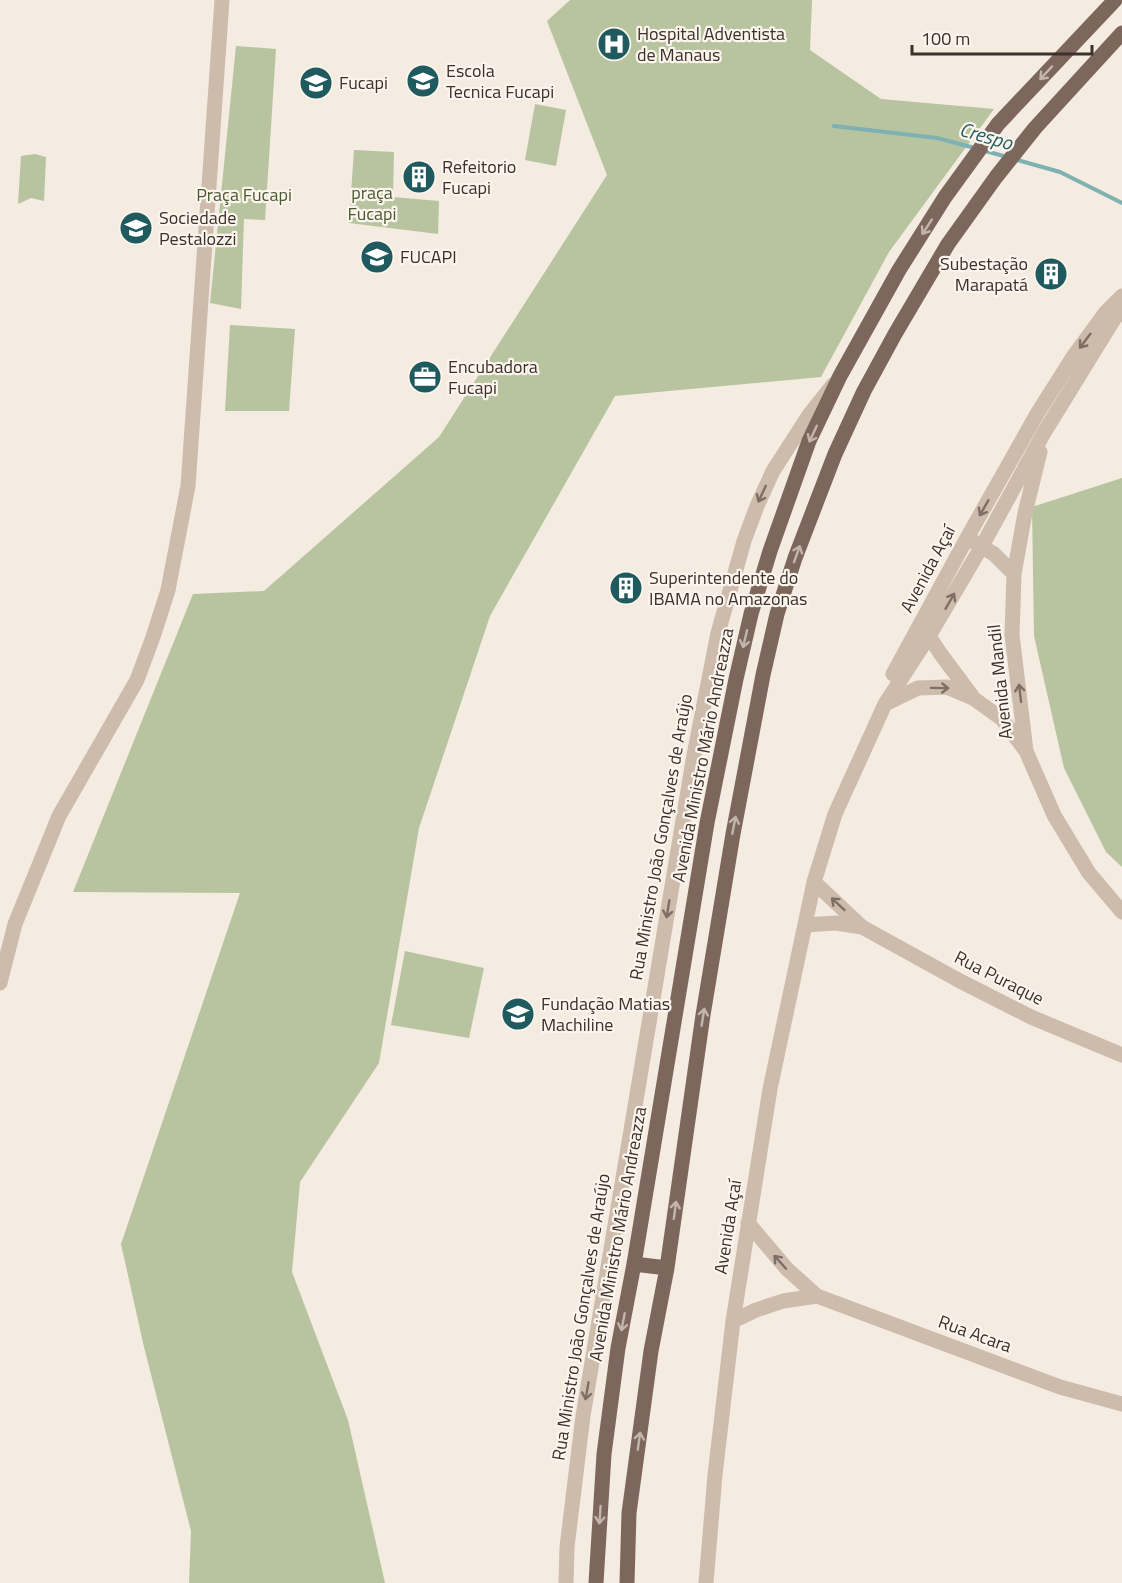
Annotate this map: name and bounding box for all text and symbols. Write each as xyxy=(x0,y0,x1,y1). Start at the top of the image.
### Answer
scale bar xyxy=(912,18,1092,56)
place label: Hospital Adventista de Manaus xyxy=(637,20,785,68)
text: 100 m xyxy=(921,25,970,52)
hospital icon: Hospital Adventista de Manaus xyxy=(596,26,632,62)
place label: Escola Tecnica Fucapi xyxy=(446,57,554,105)
school or university icon: Escola Tecnica Fucapi xyxy=(405,63,441,99)
school or university icon: Fucapi xyxy=(298,65,334,101)
one-way arrow xyxy=(1039,65,1053,80)
place label: Fucapi xyxy=(339,69,388,96)
water label: Crespo xyxy=(956,113,1017,158)
place label: Refeitorio Fucapi xyxy=(442,153,516,201)
building icon: Refeitorio Fucapi xyxy=(401,159,437,195)
park label: praça Fucapi xyxy=(348,179,397,227)
park label: Praça Fucapi xyxy=(196,181,292,208)
place label: Sociedade Pestalozzi xyxy=(159,204,236,252)
school or university icon: Sociedade Pestalozzi xyxy=(118,210,154,246)
one-way arrow xyxy=(920,218,933,235)
school or university icon: FUCAPI xyxy=(359,239,395,275)
place label: FUCAPI xyxy=(400,243,457,270)
place label: Subestação Marapatá xyxy=(940,250,1028,298)
building icon: Subestação Marapatá xyxy=(1033,256,1069,292)
one-way arrow xyxy=(1079,333,1091,349)
place label: Encubadora Fucapi xyxy=(448,353,538,401)
office icon: Encubadora Fucapi xyxy=(407,359,443,395)
one-way arrow xyxy=(806,425,818,443)
one-way arrow xyxy=(756,485,768,503)
one-way arrow xyxy=(977,499,989,516)
street label: Avenida Açaí xyxy=(893,518,963,617)
one-way arrow xyxy=(793,545,804,563)
place label: Superintendente do IBAMA no Amazonas xyxy=(649,564,808,612)
building icon: Superintendente do IBAMA no Amazonas xyxy=(608,570,644,606)
one-way arrow xyxy=(944,593,956,610)
street label: Avenida Mandil xyxy=(980,623,1019,741)
street label: Avenida Ministro Mário Andreazza xyxy=(665,626,740,884)
one-way arrow xyxy=(739,629,750,648)
one-way arrow xyxy=(929,682,949,694)
one-way arrow xyxy=(1014,683,1025,703)
street label: Rua Ministro João Gonçalves de Araújo xyxy=(622,692,699,982)
one-way arrow xyxy=(729,816,740,835)
one-way arrow xyxy=(830,897,845,912)
one-way arrow xyxy=(662,898,673,918)
street label: Rua Puraque xyxy=(950,943,1049,1012)
place label: Fundação Matias Machiline xyxy=(541,990,670,1038)
school or university icon: Fundação Matias Machiline xyxy=(500,996,536,1032)
one-way arrow xyxy=(698,1008,709,1028)
street label: Avenida Ministro Mário Andreazza xyxy=(582,1104,653,1363)
street label: Rua Ministro João Gonçalves de Araújo xyxy=(544,1171,617,1462)
street label: Avenida Açaí xyxy=(707,1176,749,1276)
one-way arrow xyxy=(670,1201,681,1221)
one-way arrow xyxy=(773,1254,787,1269)
street label: Rua Acara xyxy=(935,1308,1016,1359)
one-way arrow xyxy=(617,1311,628,1331)
one-way arrow xyxy=(582,1381,593,1400)
one-way arrow xyxy=(634,1432,645,1452)
one-way arrow xyxy=(594,1505,605,1525)

